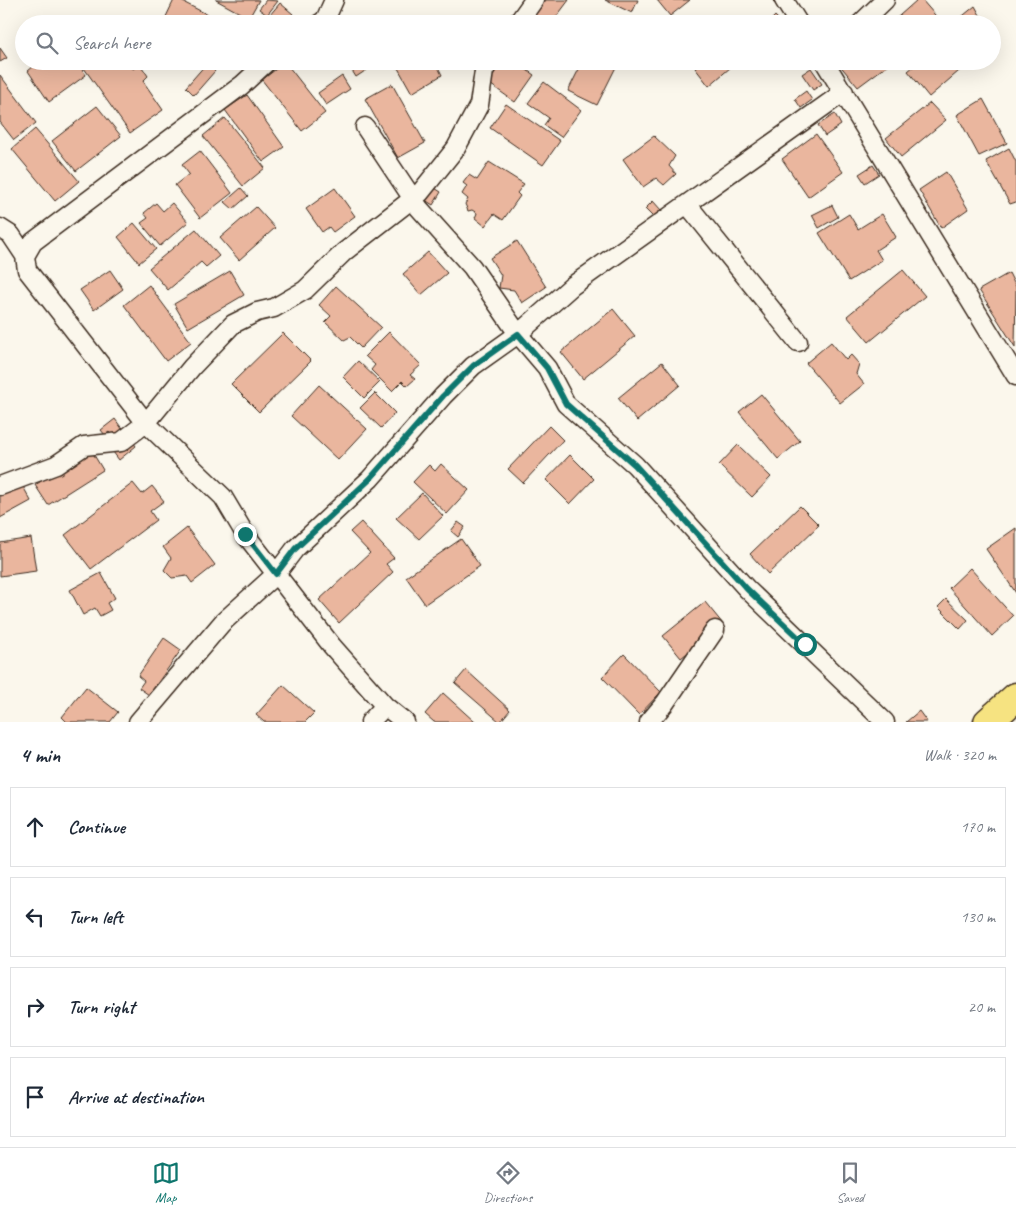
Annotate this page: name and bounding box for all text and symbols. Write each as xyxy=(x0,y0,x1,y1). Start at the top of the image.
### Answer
search box xyxy=(15,15,1001,70)
icon: search xyxy=(33,29,61,57)
text: Search here xyxy=(73,31,150,55)
route end xyxy=(234,523,257,546)
route start xyxy=(794,633,817,656)
text: 4 min xyxy=(20,742,60,768)
text: Walk · 320 m xyxy=(924,745,996,765)
icon: ahead xyxy=(21,813,49,841)
text: Continue xyxy=(68,815,125,839)
text: 170 m xyxy=(961,817,995,837)
icon: left xyxy=(21,903,49,931)
text: Turn left xyxy=(68,905,123,929)
text: 130 m xyxy=(961,907,995,927)
icon: right xyxy=(21,993,49,1021)
text: Turn right xyxy=(68,995,135,1019)
text: 20 m xyxy=(968,997,995,1017)
icon: arrive xyxy=(21,1083,49,1111)
text: Arrive at destination xyxy=(68,1085,204,1109)
tab: Map xyxy=(152,1159,180,1206)
tab: Directions xyxy=(484,1159,532,1206)
tab: Saved xyxy=(836,1159,864,1206)

